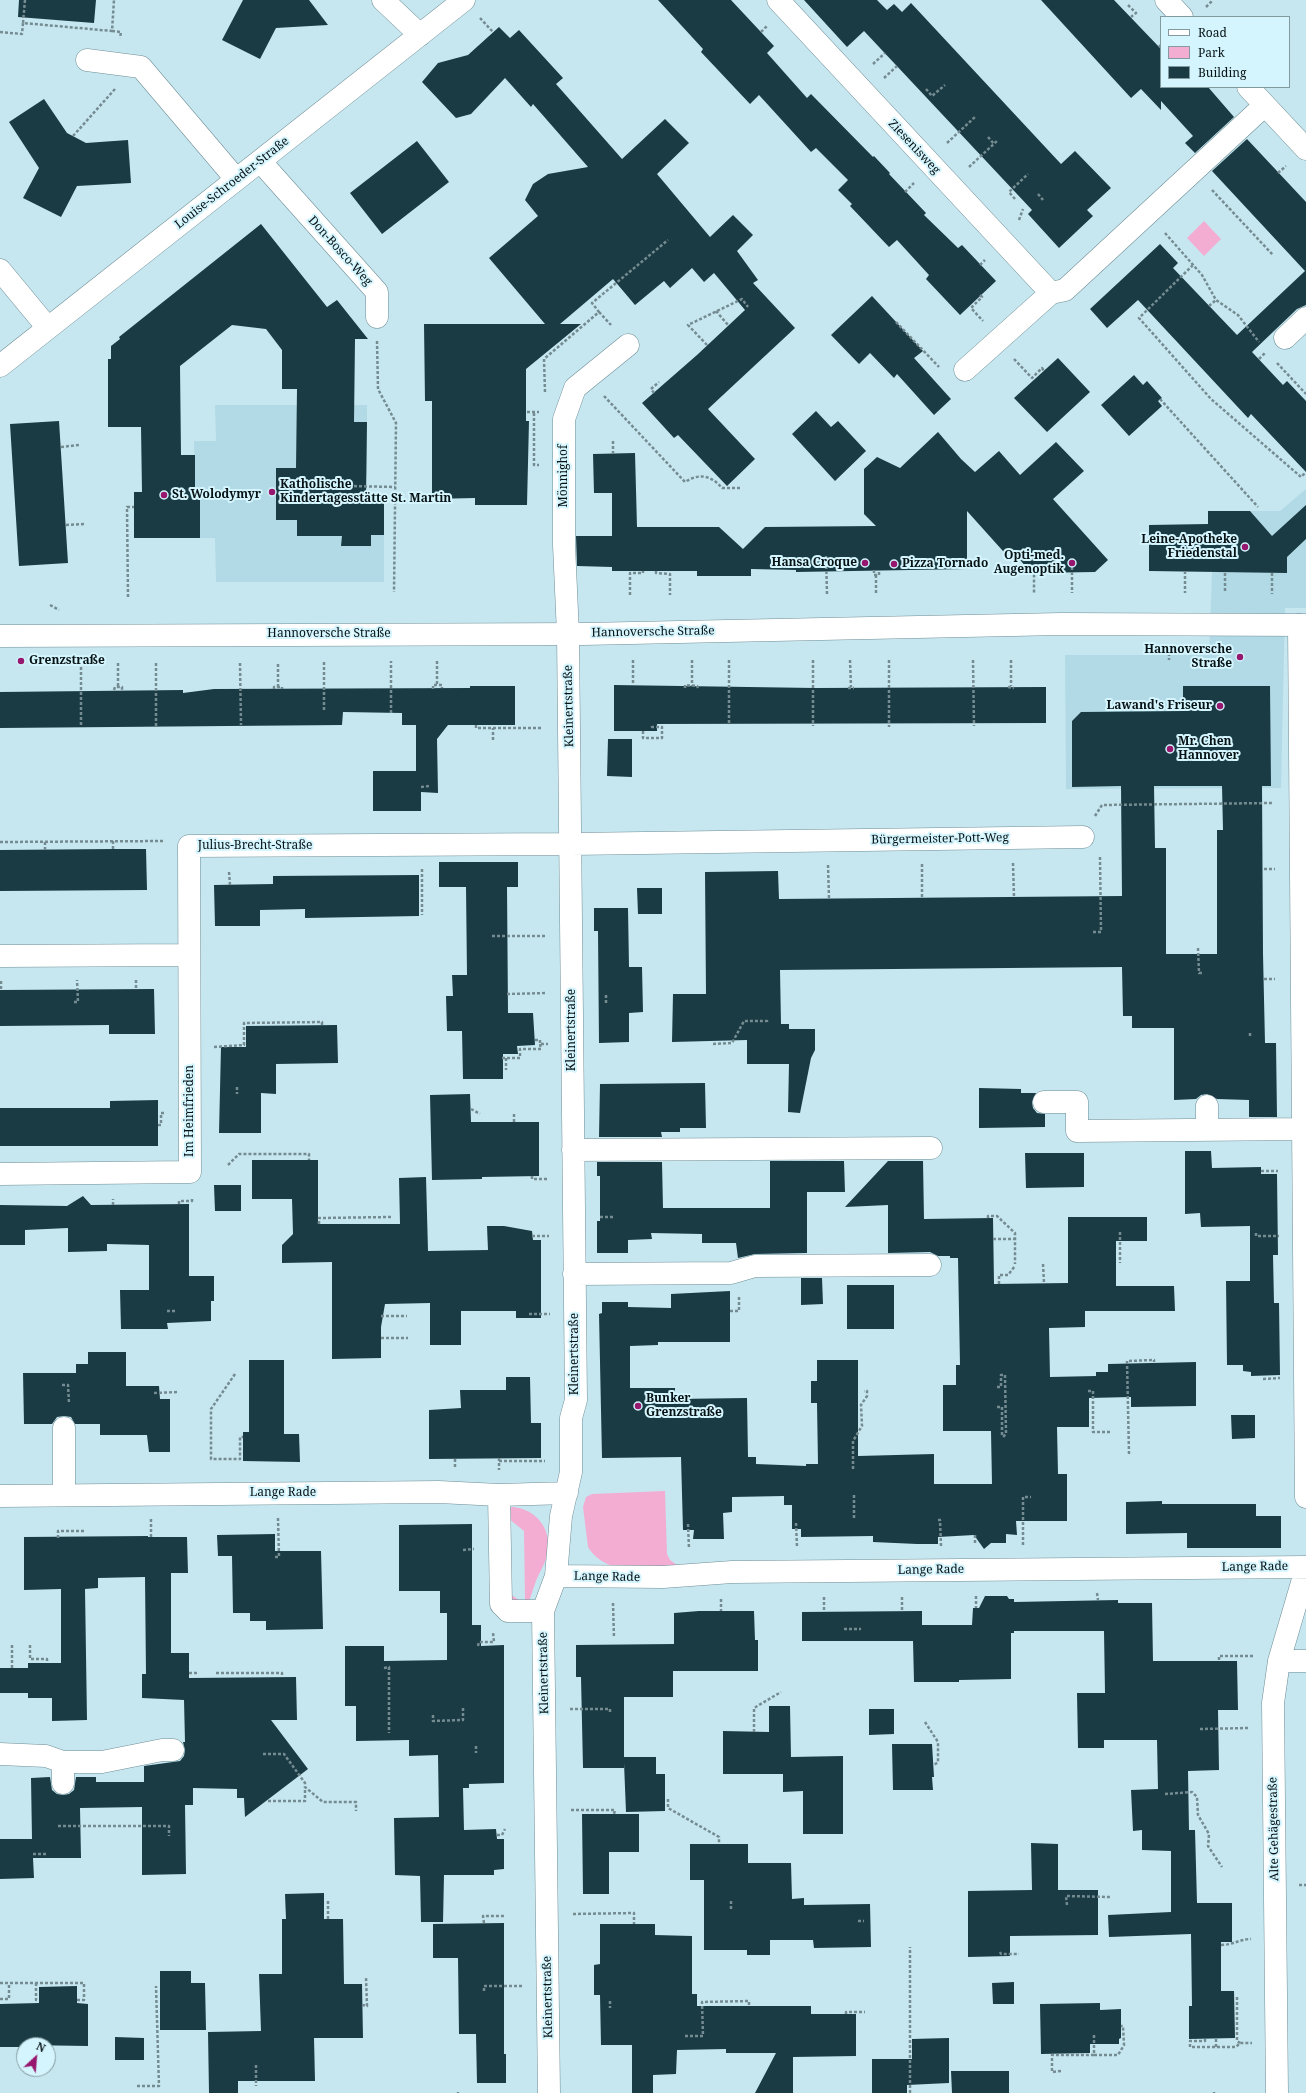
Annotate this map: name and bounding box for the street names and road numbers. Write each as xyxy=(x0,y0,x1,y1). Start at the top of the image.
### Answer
street label: Ziesenisweg xyxy=(885,117,943,177)
street label: Louise-Schroeder-Straße xyxy=(172,134,292,232)
street label: Don-Bosco-Weg xyxy=(305,213,375,289)
street label: Mönnighof xyxy=(557,445,571,507)
street label: Hannoversche Straße xyxy=(591,624,715,640)
street label: Hannoversche Straße xyxy=(267,627,391,641)
street label: Kleinertstraße xyxy=(561,665,577,747)
street label: Bürgermeister-Pott-Weg xyxy=(871,831,1009,847)
street label: Julius-Brecht-Straße xyxy=(198,839,312,853)
street label: Kleinertstraße xyxy=(565,989,579,1071)
street label: Im Heimfrieden xyxy=(183,1065,197,1157)
street label: Kleinertstraße xyxy=(568,1313,582,1395)
street label: Lange Rade xyxy=(250,1486,316,1500)
street label: Lange Rade xyxy=(1222,1559,1288,1575)
street label: Lange Rade xyxy=(898,1562,964,1578)
street label: Lange Rade xyxy=(574,1569,640,1585)
street label: Kleinertstraße xyxy=(536,1632,552,1714)
street label: Alte Gehägestraße xyxy=(1266,1777,1282,1881)
street label: Kleinertstraße xyxy=(540,1956,556,2038)

